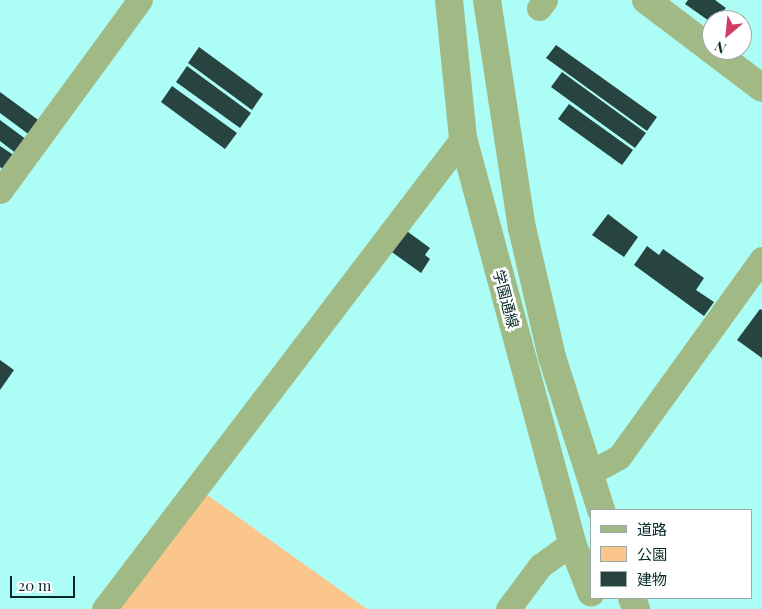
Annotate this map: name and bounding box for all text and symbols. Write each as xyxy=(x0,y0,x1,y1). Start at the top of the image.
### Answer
north arrow xyxy=(702,10,752,60)
text: N xyxy=(711,37,729,59)
street label: 学園通線 xyxy=(490,268,522,330)
legend xyxy=(590,509,752,599)
text: 道路 xyxy=(637,519,667,539)
text: 公園 xyxy=(637,544,667,564)
scale bar xyxy=(12,566,78,598)
text: 建物 xyxy=(637,569,667,589)
text: 20 m xyxy=(18,575,51,595)

